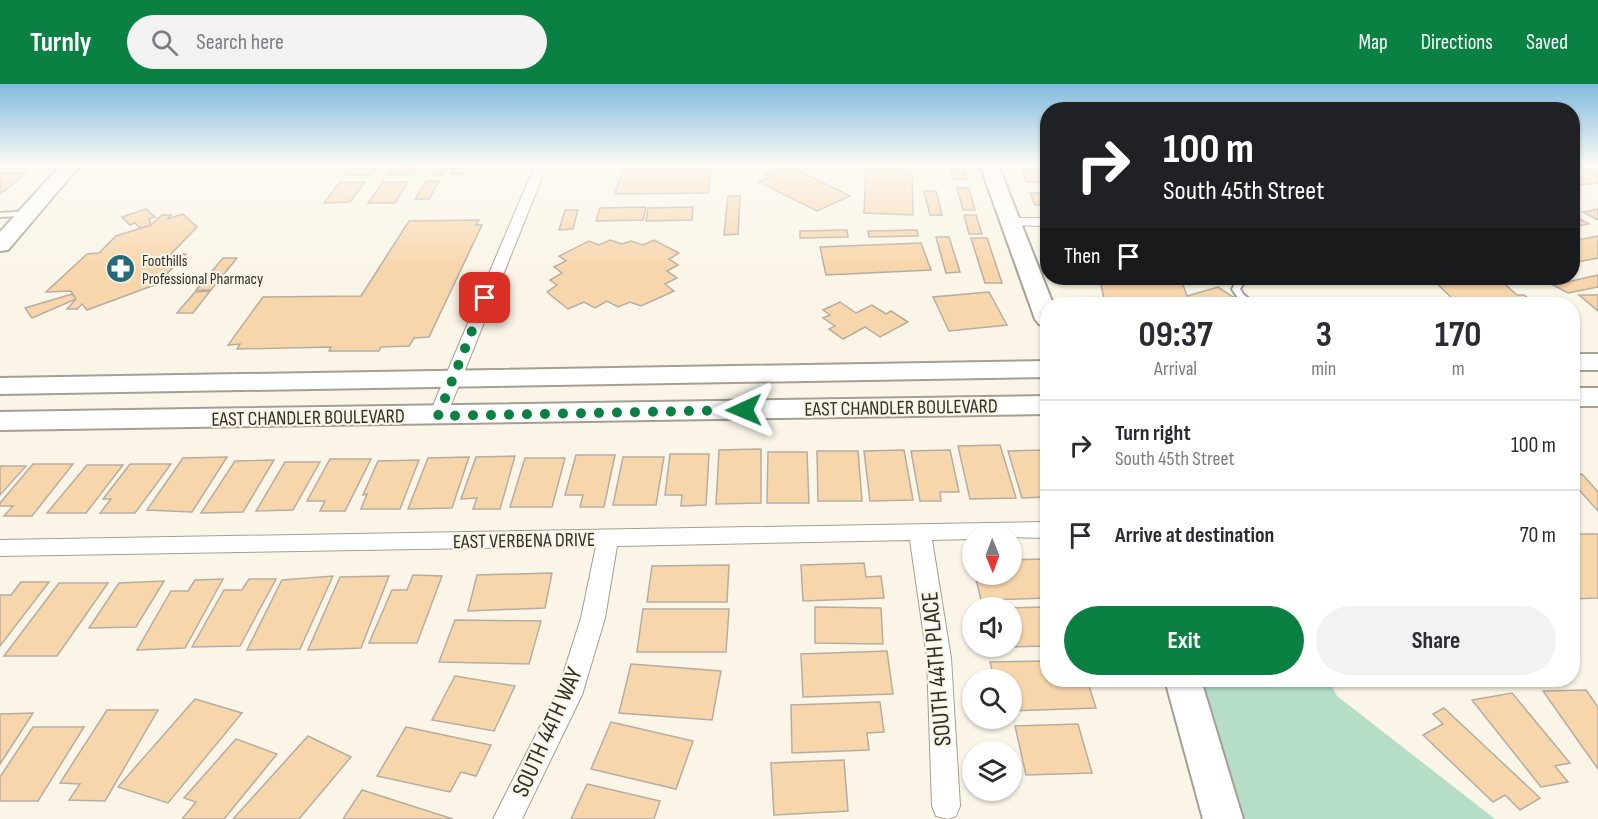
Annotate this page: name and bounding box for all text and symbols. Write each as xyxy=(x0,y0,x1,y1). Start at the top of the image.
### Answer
search box xyxy=(127,15,547,69)
text: Turnly xyxy=(30,26,91,59)
icon: search xyxy=(148,26,181,59)
text: Search here xyxy=(196,29,284,56)
text: Map xyxy=(1358,30,1388,55)
text: Directions xyxy=(1421,30,1493,55)
text: Saved xyxy=(1526,30,1568,55)
text: 100 m xyxy=(1163,124,1254,175)
icon: right xyxy=(1064,126,1142,204)
text: South 45th Street xyxy=(1163,175,1324,207)
icon: arrive xyxy=(1112,240,1145,273)
text: Then xyxy=(1064,243,1100,270)
place label: Foothills Professional Pharmacy xyxy=(142,252,263,289)
pharmacy icon: Foothills Professional Pharmacy xyxy=(105,253,137,285)
pin xyxy=(459,272,510,323)
icon: arrive xyxy=(468,281,501,314)
text: 09:37 xyxy=(1139,314,1213,357)
text: 3 xyxy=(1316,314,1332,357)
text: 170 xyxy=(1435,314,1481,357)
text: Arrival xyxy=(1154,357,1197,381)
text: min xyxy=(1311,357,1336,381)
text: m xyxy=(1452,357,1465,381)
position arrow xyxy=(712,378,776,442)
street label: EAST CHANDLER BOULEVARD xyxy=(804,394,998,422)
street label: EAST CHANDLER BOULEVARD xyxy=(211,404,405,432)
text: Turn right xyxy=(1115,420,1191,447)
icon: right xyxy=(1064,429,1097,462)
text: 100 m xyxy=(1511,432,1556,459)
text: South 45th Street xyxy=(1115,447,1235,471)
icon: arrive xyxy=(1064,519,1097,552)
text: Arrive at destination xyxy=(1115,522,1274,549)
text: 70 m xyxy=(1520,522,1556,549)
north arrow xyxy=(962,525,1022,585)
map controls xyxy=(962,525,1022,801)
street label: EAST VERBENA DRIVE xyxy=(453,528,595,554)
street label: SOUTH 44TH PLACE xyxy=(915,590,958,748)
button: sound xyxy=(962,597,1022,657)
button: Exit xyxy=(1064,606,1304,675)
button: Share xyxy=(1316,606,1556,675)
street label: SOUTH 44TH WAY xyxy=(506,663,589,801)
button: search xyxy=(962,669,1022,729)
button: layers xyxy=(962,741,1022,801)

